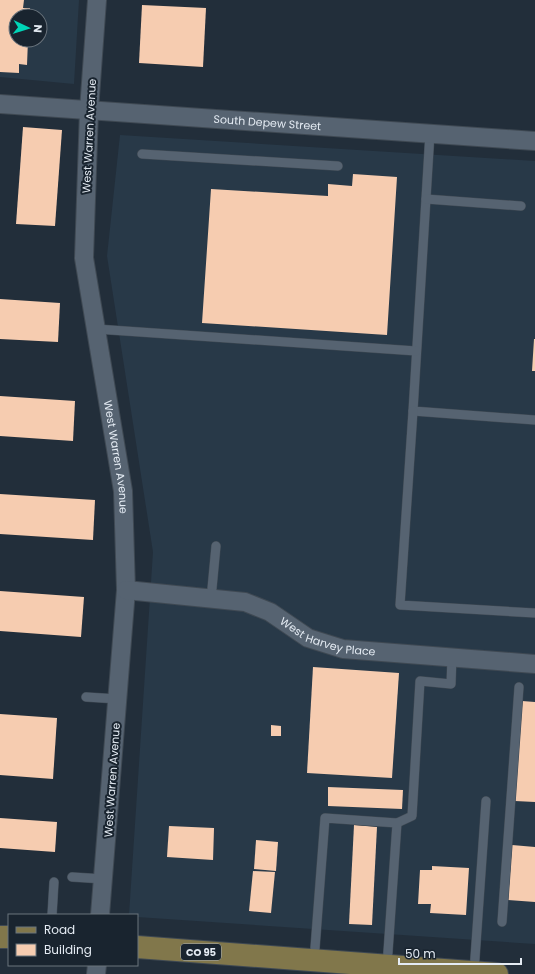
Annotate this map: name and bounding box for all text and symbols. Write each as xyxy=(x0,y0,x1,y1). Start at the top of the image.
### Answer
north arrow xyxy=(8,8,48,48)
text: N xyxy=(30,24,46,33)
street label: West Warren Avenue xyxy=(78,78,100,194)
street label: South Depew Street xyxy=(213,111,322,134)
street label: West Warren Avenue xyxy=(100,399,132,514)
street label: West Harvey Place xyxy=(277,613,376,660)
street label: West Warren Avenue xyxy=(100,722,124,838)
legend xyxy=(8,914,138,966)
text: Road xyxy=(44,921,75,938)
scale bar xyxy=(399,940,521,966)
text: Building xyxy=(44,941,92,958)
road number: CO 95 xyxy=(181,944,221,960)
text: 50 m xyxy=(405,945,436,962)

